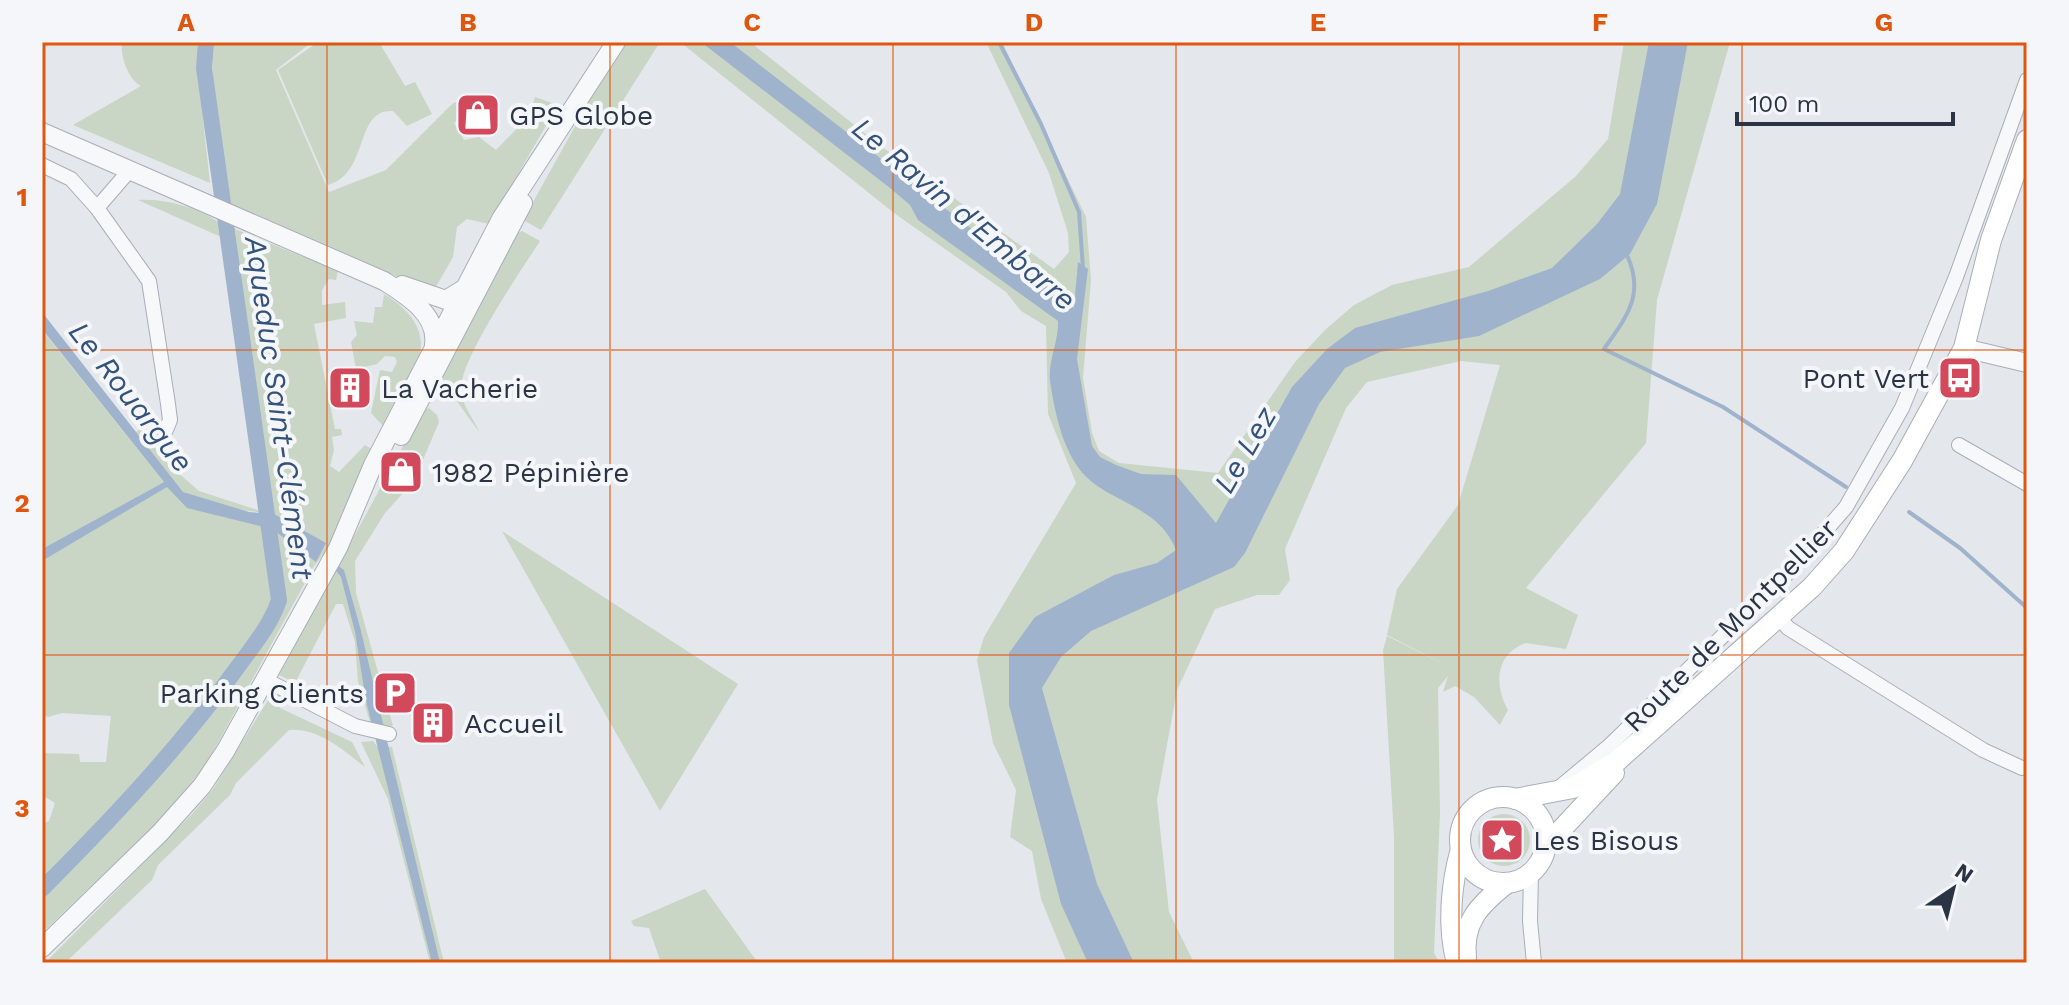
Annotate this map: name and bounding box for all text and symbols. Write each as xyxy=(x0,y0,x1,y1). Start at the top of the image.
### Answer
text: A xyxy=(177,7,195,37)
text: B xyxy=(459,7,477,37)
text: C xyxy=(743,7,761,37)
text: D xyxy=(1025,7,1043,37)
text: E xyxy=(1310,7,1326,37)
text: F xyxy=(1592,7,1608,37)
text: G xyxy=(1875,7,1893,37)
scale bar xyxy=(1737,76,1953,126)
text: 100 m xyxy=(1749,90,1819,118)
shop icon: GPS Globe xyxy=(454,91,502,139)
place label: GPS Globe xyxy=(509,99,653,132)
water label: Le Ravin d'Embarre xyxy=(845,110,1083,317)
text: 1 xyxy=(16,182,28,212)
water label: Aqueduc Saint-Clément xyxy=(238,232,321,583)
water label: Le Rouargue xyxy=(62,314,201,479)
bus stop icon: Pont Vert xyxy=(1936,354,1984,402)
place label: Pont Vert xyxy=(1803,362,1929,395)
building icon: La Vacherie xyxy=(326,364,374,412)
place label: La Vacherie xyxy=(381,372,538,405)
water label: Le Lez xyxy=(1206,400,1283,499)
shop icon: 1982 Pépinière xyxy=(377,448,425,496)
place label: 1982 Pépinière xyxy=(432,456,629,489)
text: 2 xyxy=(14,488,30,518)
street label: Route de Montpellier xyxy=(1617,512,1844,739)
parking icon: Parking Clients xyxy=(371,669,419,717)
place label: Parking Clients xyxy=(160,677,364,710)
building icon: Accueil xyxy=(409,699,457,747)
place label: Accueil xyxy=(464,707,563,740)
text: 3 xyxy=(14,793,30,823)
place icon: Les Bisous xyxy=(1478,816,1526,864)
place label: Les Bisous xyxy=(1533,824,1679,857)
north arrow xyxy=(1913,849,1993,929)
text: N xyxy=(1950,858,1978,888)

